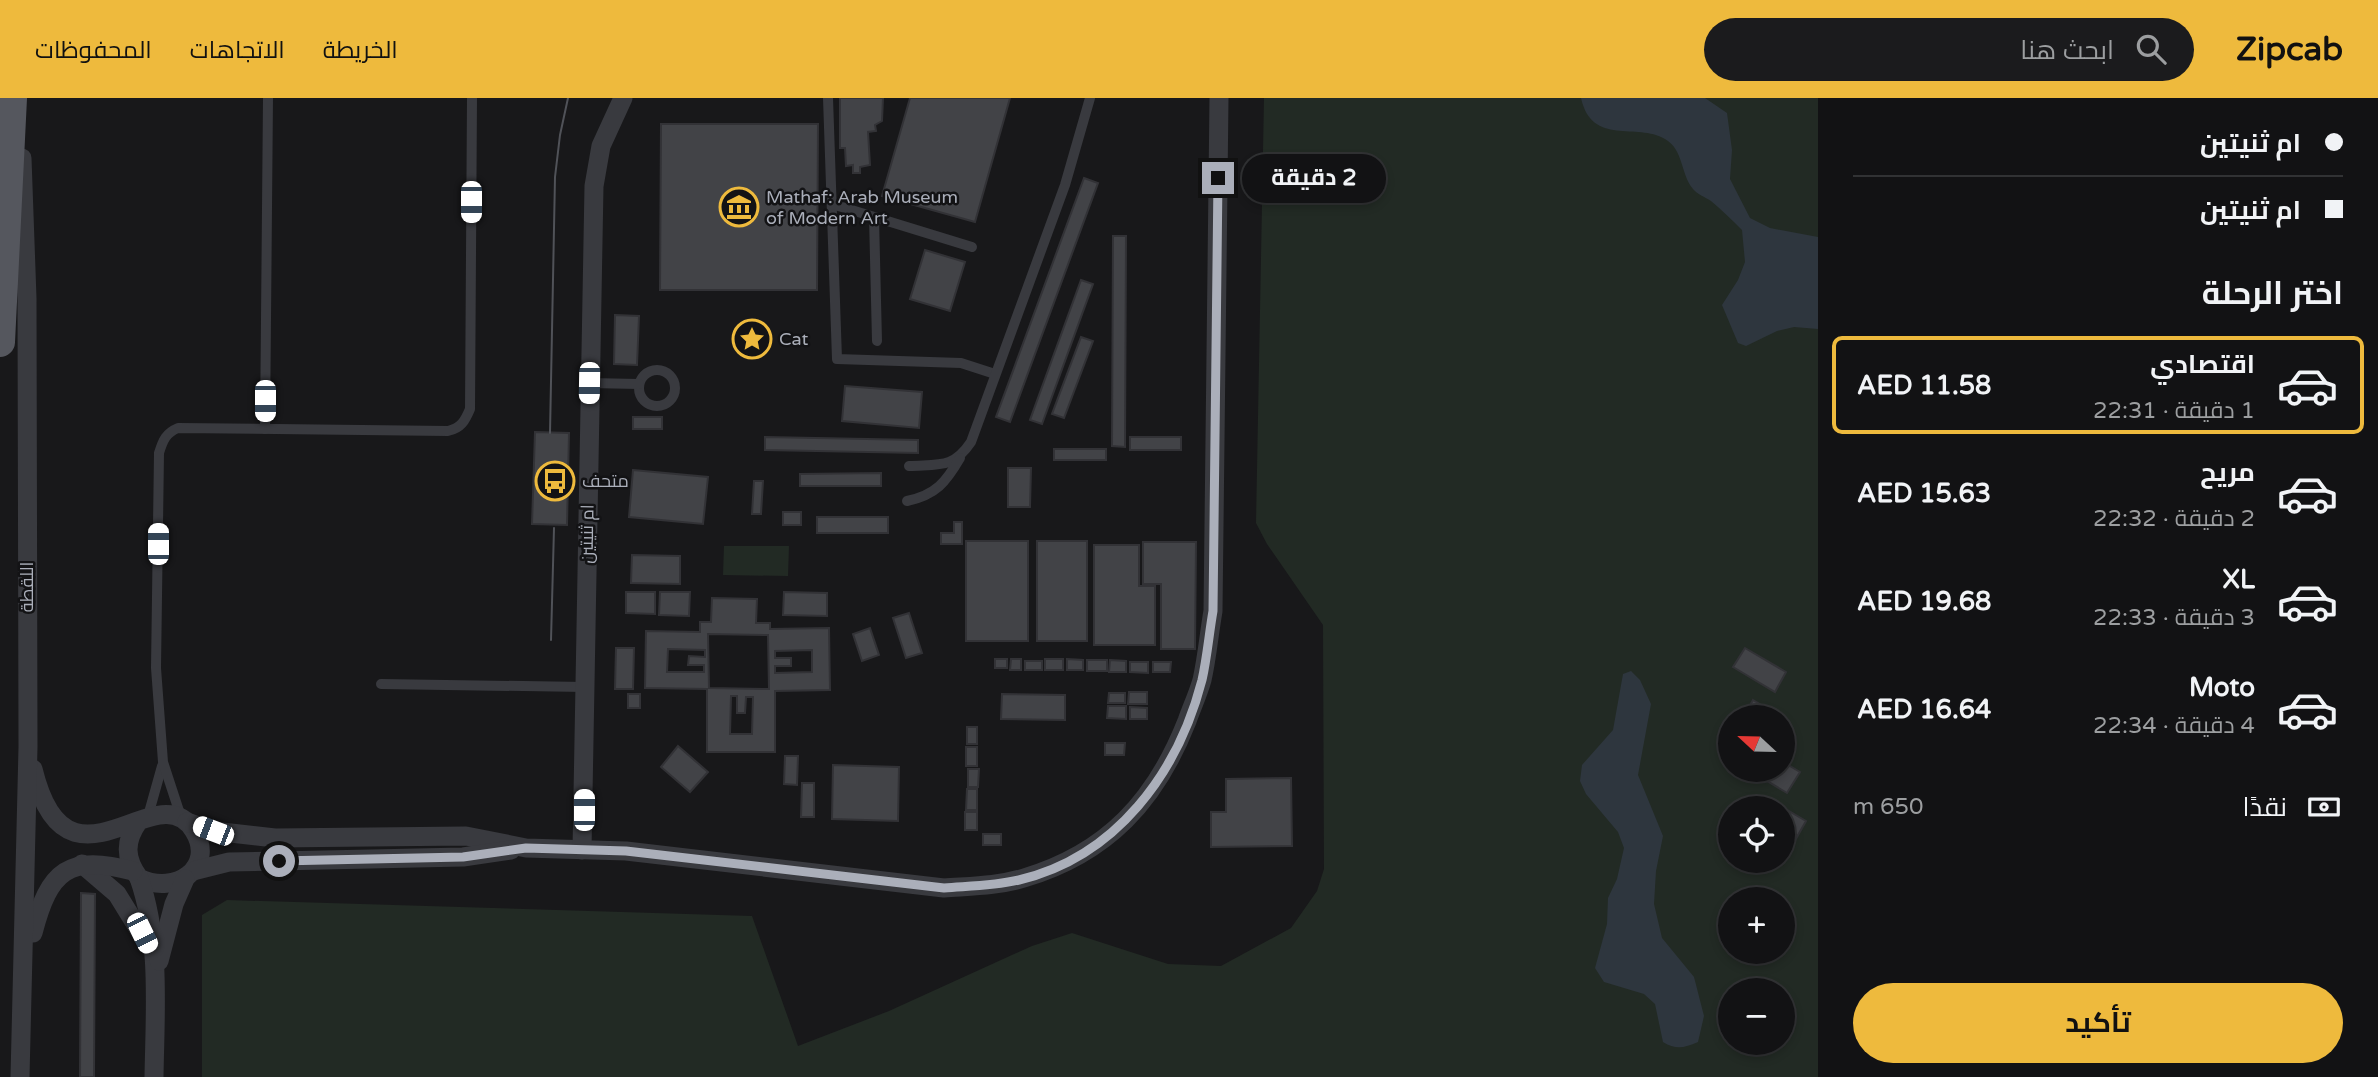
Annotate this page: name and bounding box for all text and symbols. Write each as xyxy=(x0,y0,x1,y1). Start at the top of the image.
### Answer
search box xyxy=(1704,18,2194,81)
icon: search xyxy=(2132,30,2170,68)
text: Zipcab xyxy=(2236,30,2343,69)
text: ابحث هنا xyxy=(2020,35,2114,66)
text: المحفوظات xyxy=(35,36,152,65)
text: الاتجاهات xyxy=(190,36,285,65)
text: الخريطة xyxy=(323,36,398,65)
text: ام ثنيتين xyxy=(2200,128,2301,159)
callout: 2 دقيقة xyxy=(1242,154,1386,202)
route end xyxy=(1202,162,1234,194)
text: 2 دقيقة xyxy=(1271,164,1357,192)
car xyxy=(461,181,482,223)
museum icon: Mathaf: Arab Museum of Modern Art xyxy=(718,186,760,228)
place label: Mathaf: Arab Museum of Modern Art xyxy=(766,186,958,229)
text: ام ثنيتين xyxy=(2200,195,2301,226)
text: اختر الرحلة xyxy=(2202,275,2343,313)
place icon: Cat xyxy=(731,318,773,360)
place label: Cat xyxy=(779,328,808,350)
text: اقتصادي xyxy=(2150,349,2255,380)
icon: car xyxy=(2276,354,2339,417)
car xyxy=(579,362,600,404)
text: AED 11.58 xyxy=(1857,370,1991,401)
car xyxy=(255,380,276,422)
text: 1 دقيقة · 22:31 xyxy=(2093,397,2255,425)
text: مريح xyxy=(2200,457,2255,488)
bus stop icon: متحف xyxy=(534,460,576,502)
icon: car xyxy=(2276,462,2339,525)
place label: متحف xyxy=(582,470,629,492)
text: AED 15.63 xyxy=(1857,478,1991,509)
street label: ام ثنيتين xyxy=(575,504,600,564)
text: 2 دقيقة · 22:32 xyxy=(2093,505,2255,533)
car xyxy=(148,523,169,565)
street label: اللقطة xyxy=(16,562,38,612)
text: XL xyxy=(2223,564,2255,595)
icon: car xyxy=(2276,570,2339,633)
text: AED 19.68 xyxy=(1857,586,1991,617)
text: 3 دقيقة · 22:33 xyxy=(2093,604,2255,632)
text: Moto xyxy=(2189,672,2255,703)
icon: car xyxy=(2276,678,2339,741)
text: AED 16.64 xyxy=(1857,694,1991,725)
north arrow xyxy=(1718,705,1796,782)
map controls xyxy=(1718,705,1795,1055)
text: 4 دقيقة · 22:34 xyxy=(2093,712,2255,740)
icon: cash xyxy=(2305,788,2343,826)
car xyxy=(574,789,595,831)
text: نقدًا xyxy=(2243,792,2287,823)
text: 650 m xyxy=(1853,793,1923,821)
button: locate xyxy=(1718,796,1795,873)
car xyxy=(190,814,237,848)
route start xyxy=(263,845,295,877)
button: + xyxy=(1718,887,1795,964)
car xyxy=(124,910,161,956)
button: − xyxy=(1718,978,1795,1055)
button: تأكيد xyxy=(1853,983,2343,1063)

